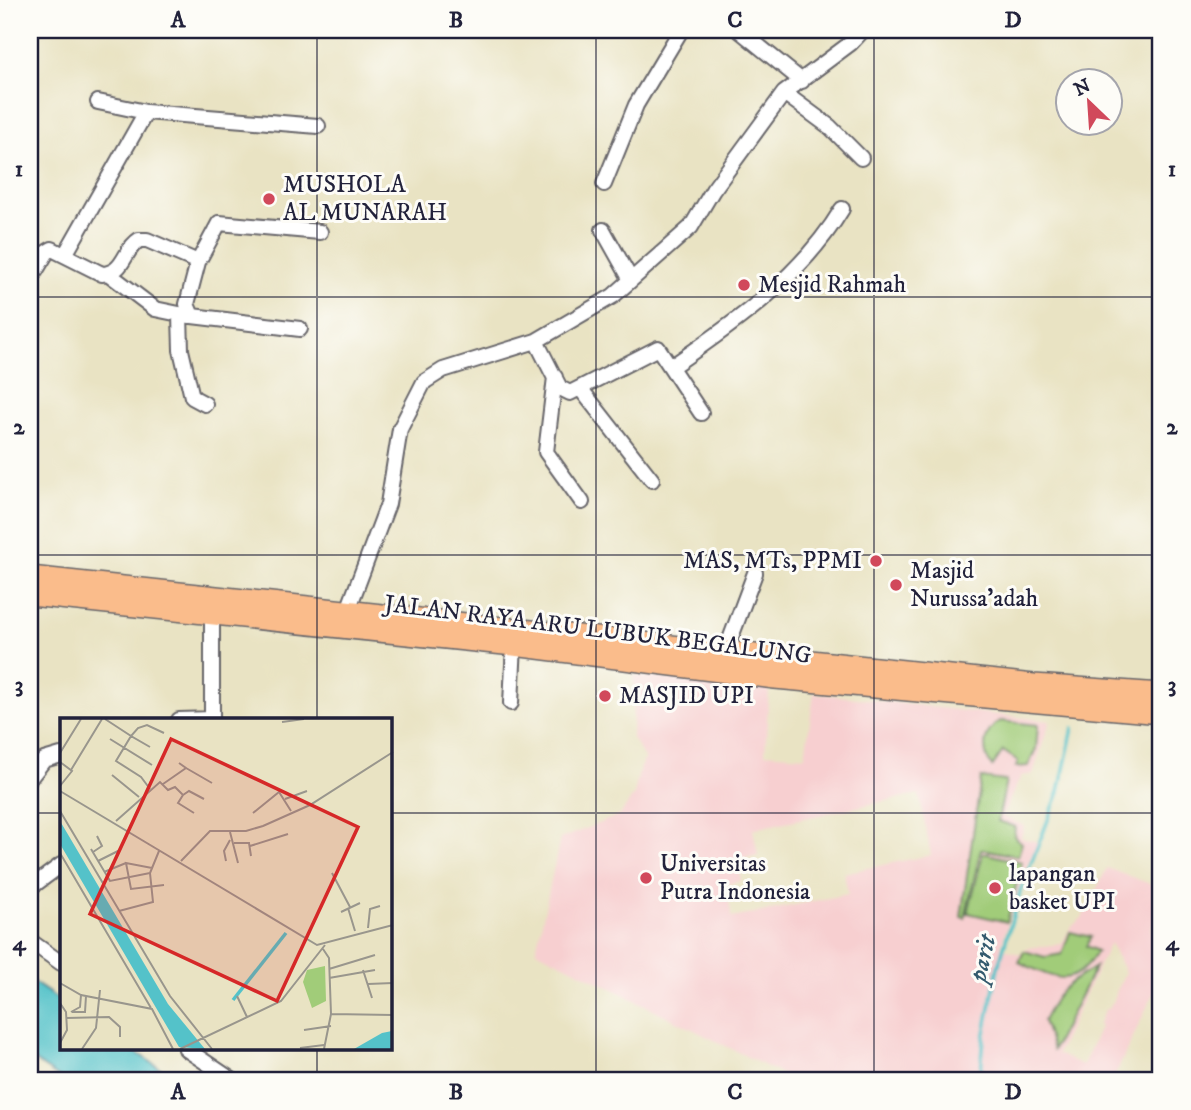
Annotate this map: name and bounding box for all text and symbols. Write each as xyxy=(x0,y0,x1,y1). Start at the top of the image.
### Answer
text: A xyxy=(170,6,187,35)
text: B xyxy=(449,6,463,35)
text: C xyxy=(727,6,743,35)
text: D xyxy=(1004,6,1022,35)
north arrow xyxy=(1054,66,1124,136)
text: N xyxy=(1071,74,1095,102)
text: 1 xyxy=(15,155,23,184)
text: 1 xyxy=(1168,155,1176,184)
place label: MUSHOLA AL MUNARAH xyxy=(283,170,447,228)
marker: MUSHOLA AL MUNARAH xyxy=(261,191,277,207)
place label: Mesjid Rahmah xyxy=(758,270,907,300)
marker: Mesjid Rahmah xyxy=(736,277,752,293)
text: 2 xyxy=(13,413,25,442)
text: 2 xyxy=(1166,413,1178,442)
place label: MAS, MTs, PPMI xyxy=(683,546,862,576)
marker: MAS, MTs, PPMI xyxy=(868,553,884,569)
place label: Masjid Nurussa'adah xyxy=(910,556,1039,614)
marker: Masjid Nurussa'adah xyxy=(888,577,904,593)
street label: JALAN RAYA ARU LUBUK BEGALUNG xyxy=(381,589,813,671)
text: 3 xyxy=(15,671,23,700)
text: 3 xyxy=(1168,671,1176,700)
place label: MASJID UPI xyxy=(619,681,754,711)
marker: MASJID UPI xyxy=(597,688,613,704)
inset map xyxy=(60,718,392,1050)
place label: Universitas Putra Indonesia xyxy=(660,849,811,907)
place label: lapangan basket UPI xyxy=(1009,859,1115,917)
marker: Universitas Putra Indonesia xyxy=(638,870,654,886)
marker: lapangan basket UPI xyxy=(987,880,1003,896)
text: 4 xyxy=(12,929,27,958)
water label: parit xyxy=(961,929,1005,989)
text: 4 xyxy=(1165,929,1180,958)
text: A xyxy=(170,1078,187,1107)
text: B xyxy=(449,1078,463,1107)
text: C xyxy=(727,1078,743,1107)
text: D xyxy=(1004,1078,1022,1107)

